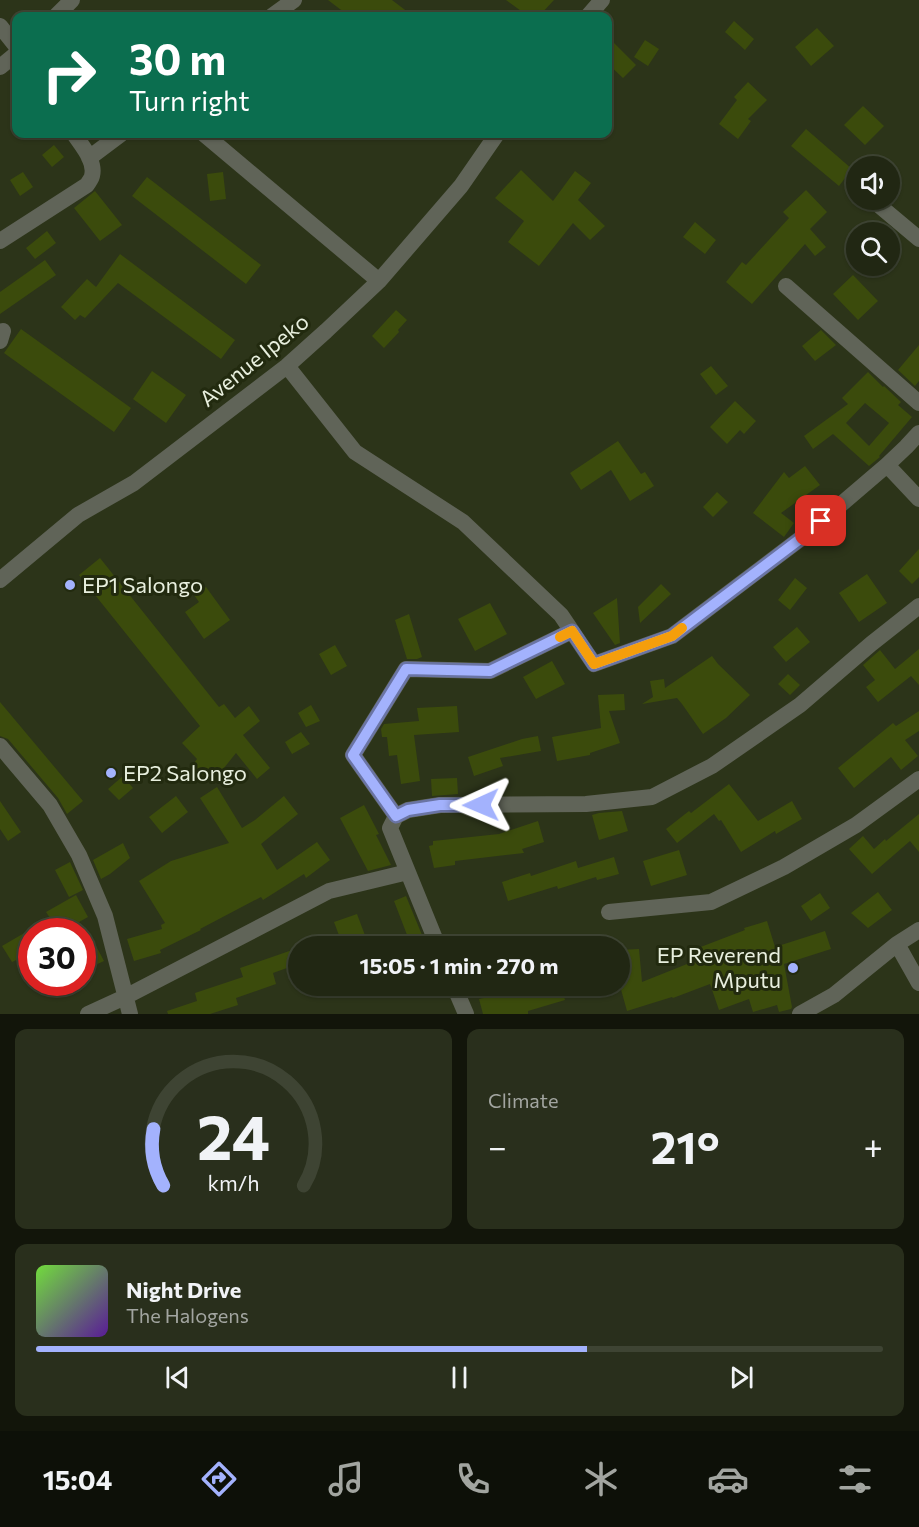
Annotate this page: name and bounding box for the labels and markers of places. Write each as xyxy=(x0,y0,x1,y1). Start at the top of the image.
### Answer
pin xyxy=(795,495,846,546)
place label: EP1 Salongo xyxy=(82,571,203,598)
marker: EP1 Salongo xyxy=(63,578,77,592)
place label: EP2 Salongo xyxy=(123,759,247,786)
marker: EP2 Salongo xyxy=(104,766,118,780)
place label: EP Reverend Mputu xyxy=(657,941,781,993)
marker: EP Reverend Mputu xyxy=(786,961,800,975)

